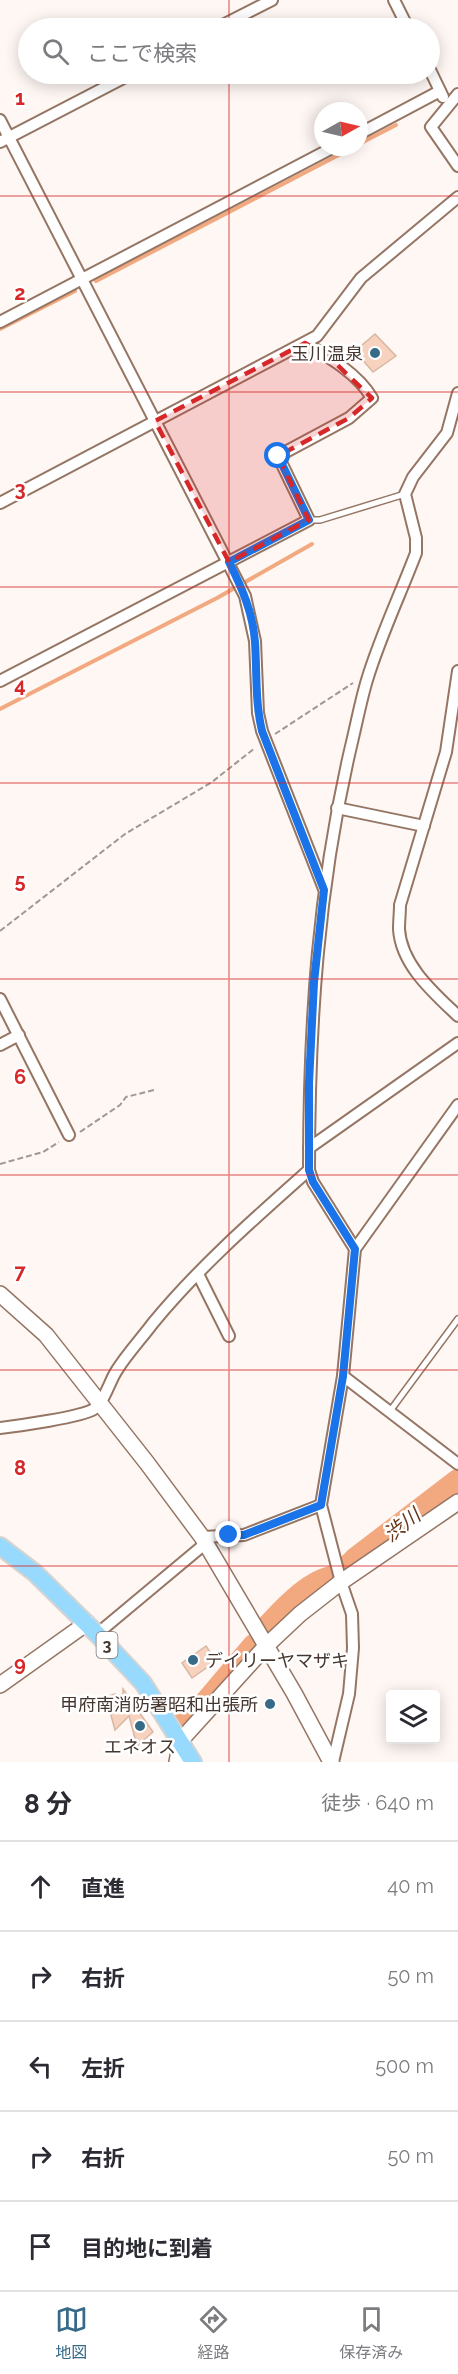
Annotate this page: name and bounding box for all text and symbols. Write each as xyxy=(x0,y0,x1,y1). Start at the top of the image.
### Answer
search box xyxy=(18,18,440,84)
icon: search xyxy=(39,35,72,68)
text: ここで検索 xyxy=(87,40,197,66)
text: 1 xyxy=(15,86,25,110)
north arrow xyxy=(314,102,368,156)
text: 2 xyxy=(14,281,26,305)
place label: 玉川温泉 xyxy=(291,343,363,364)
marker: 玉川温泉 xyxy=(368,346,382,360)
route start xyxy=(264,442,290,468)
text: 3 xyxy=(14,477,26,501)
text: 4 xyxy=(14,673,26,697)
text: 5 xyxy=(14,869,26,893)
text: 6 xyxy=(14,1065,26,1089)
text: 7 xyxy=(14,1260,26,1284)
text: 8 xyxy=(14,1456,26,1480)
water label: 渋川 xyxy=(379,1502,427,1547)
route end xyxy=(215,1521,241,1547)
road number: 3 xyxy=(96,1632,118,1658)
place label: デイリーヤマザキ xyxy=(205,1650,349,1671)
text: 9 xyxy=(14,1652,26,1676)
marker: デイリーヤマザキ xyxy=(186,1653,200,1667)
map controls xyxy=(386,1690,440,1744)
button: layers xyxy=(386,1690,440,1744)
place label: 甲府南消防署昭和出張所 xyxy=(60,1694,258,1715)
marker: 甲府南消防署昭和出張所 xyxy=(263,1697,277,1711)
marker: エネオス xyxy=(133,1719,147,1733)
place label: エネオス xyxy=(104,1736,176,1757)
text: 8 分 xyxy=(24,1789,72,1819)
text: 徒歩 · 640 m xyxy=(321,1791,434,1815)
icon: ahead xyxy=(24,1870,57,1903)
text: 40 m xyxy=(387,1874,434,1898)
text: 直進 xyxy=(81,1875,125,1901)
icon: right xyxy=(24,1960,57,1993)
text: 50 m xyxy=(387,1964,434,1988)
text: 右折 xyxy=(81,1965,125,1991)
icon: left xyxy=(24,2050,57,2083)
text: 500 m xyxy=(375,2054,434,2078)
text: 左折 xyxy=(81,2055,125,2081)
icon: right xyxy=(24,2140,57,2173)
text: 50 m xyxy=(387,2144,434,2168)
text: 右折 xyxy=(81,2145,125,2171)
icon: arrive xyxy=(24,2230,57,2263)
text: 目的地に到着 xyxy=(81,2235,213,2261)
tab: 地図 xyxy=(55,2303,88,2363)
tab: 経路 xyxy=(197,2303,230,2363)
tab: 保存済み xyxy=(339,2303,403,2363)

